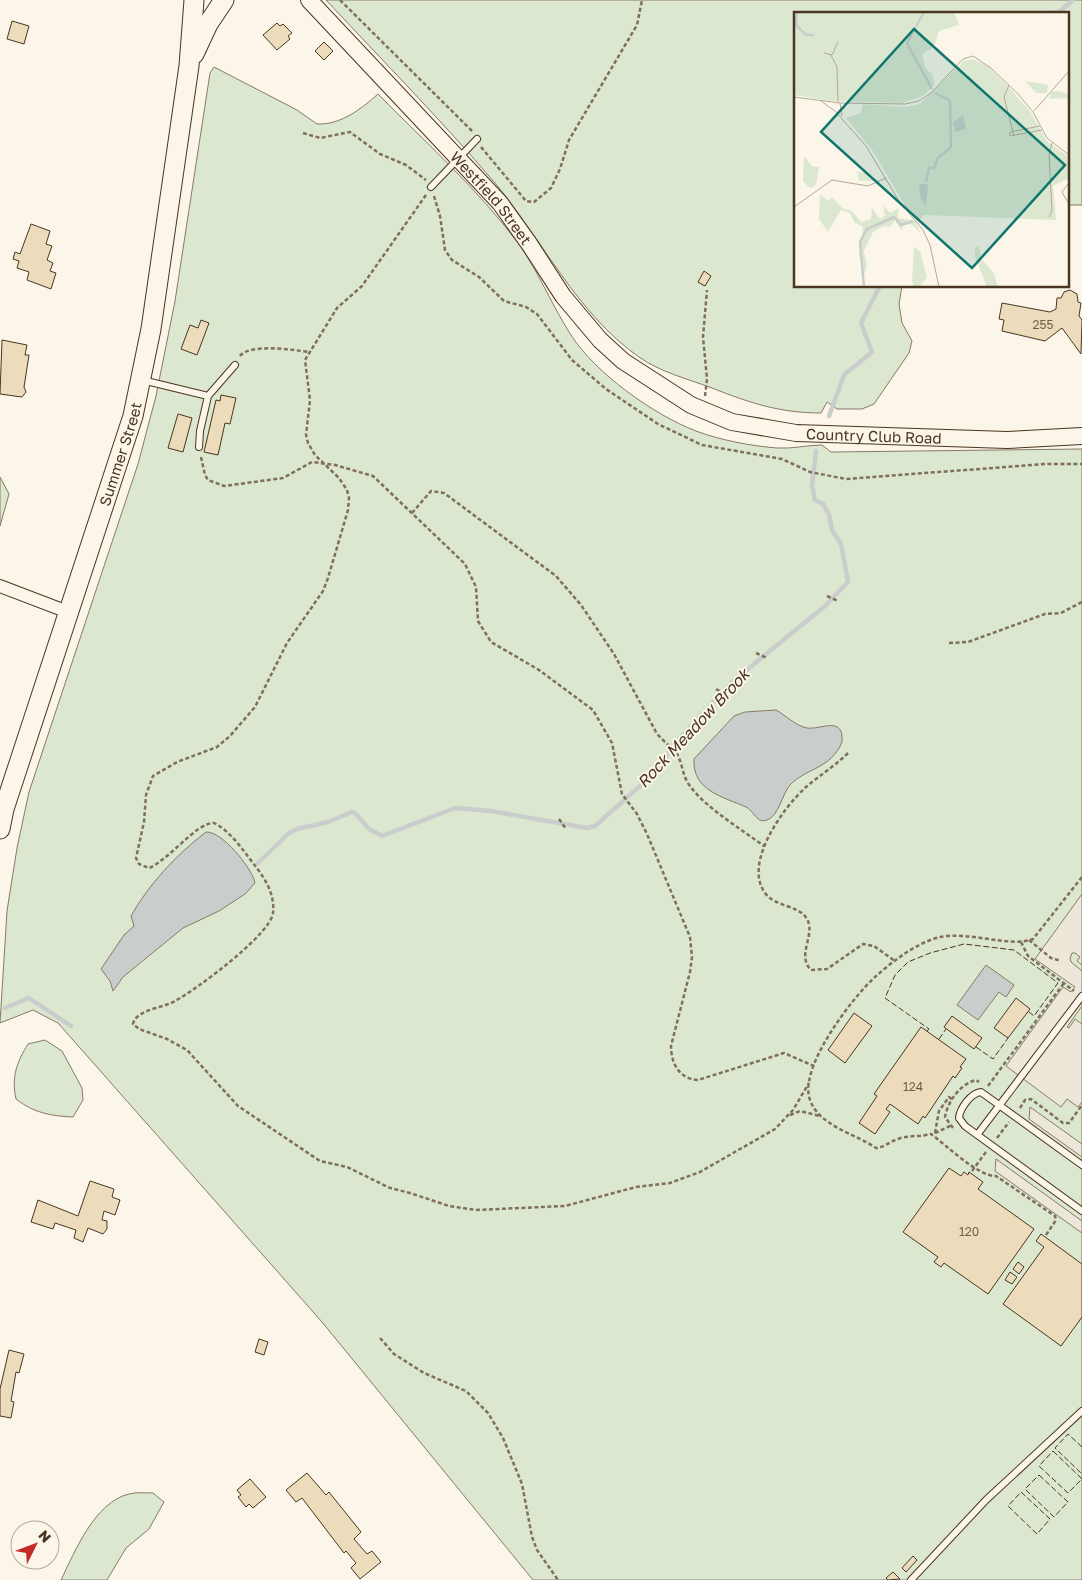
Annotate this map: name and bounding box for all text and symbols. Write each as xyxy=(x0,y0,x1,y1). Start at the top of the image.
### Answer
inset map xyxy=(794,12,1070,288)
street label: Westfield Street xyxy=(447,147,536,248)
house number: 255 xyxy=(1033,317,1053,332)
street label: Summer Street xyxy=(95,400,145,508)
street label: Country Club Road xyxy=(806,424,942,447)
water label: Rock Meadow Brook xyxy=(633,663,755,792)
house number: 124 xyxy=(903,1079,923,1094)
house number: 120 xyxy=(959,1224,979,1239)
north arrow xyxy=(10,1520,60,1570)
text: N xyxy=(35,1526,55,1546)

